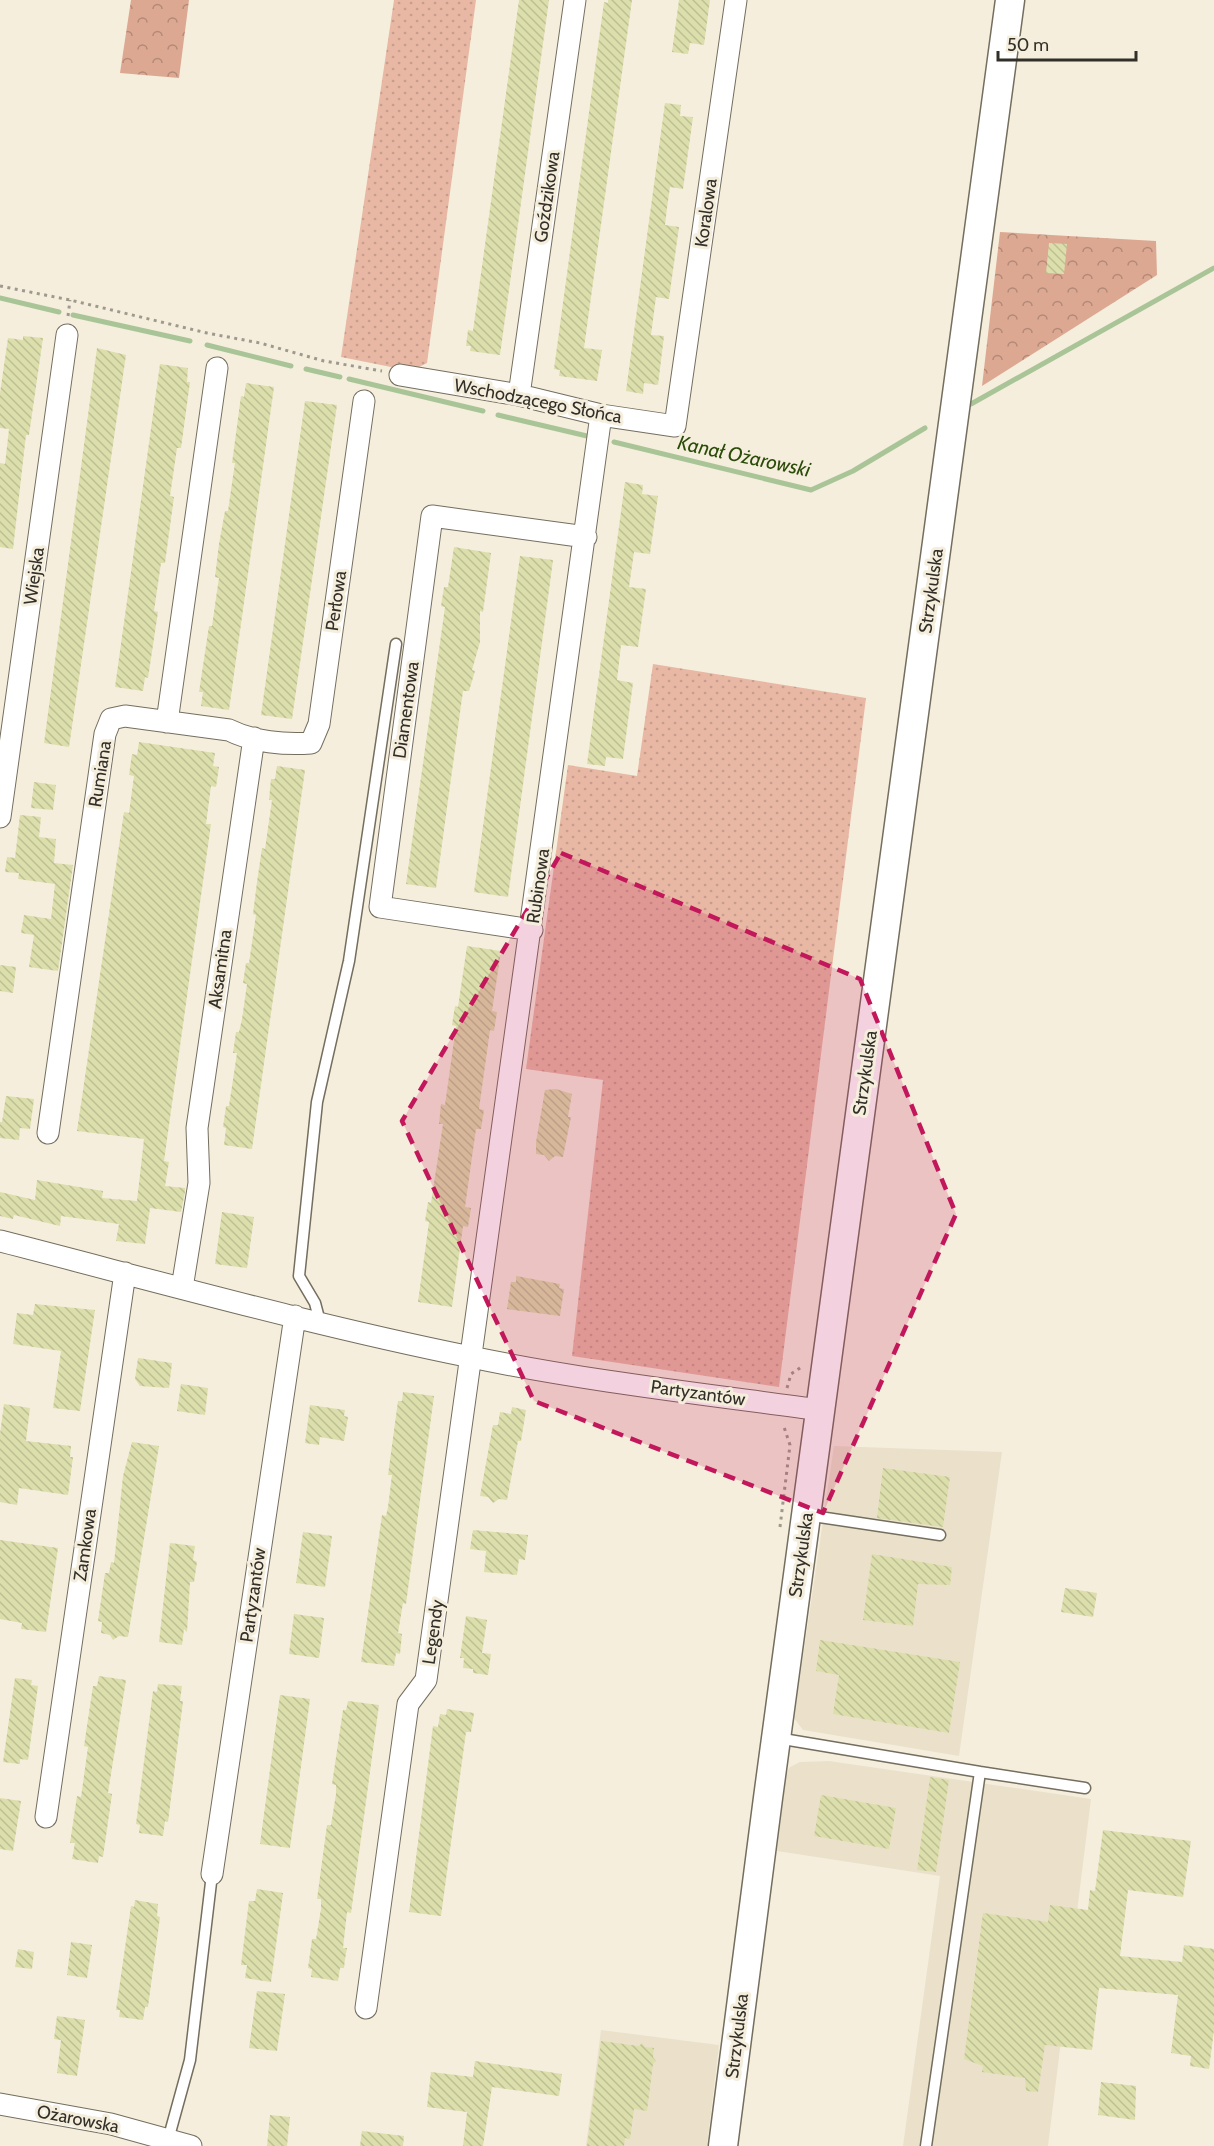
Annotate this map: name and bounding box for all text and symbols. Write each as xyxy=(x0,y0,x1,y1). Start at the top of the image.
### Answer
scale bar xyxy=(998,24,1136,62)
text: 50 m xyxy=(1007,34,1049,56)
street label: Goździkowa xyxy=(530,150,564,244)
street label: Koralowa xyxy=(690,177,722,249)
street label: Wschodzącego Słońca xyxy=(452,374,624,428)
water label: Kanał Ożarowski xyxy=(675,430,813,482)
street label: Wiejska xyxy=(19,545,49,606)
street label: Strzykulska xyxy=(914,547,948,635)
street label: Perłowa xyxy=(321,569,351,633)
street label: Diamentowa xyxy=(388,660,424,760)
street label: Rumiana xyxy=(84,739,116,809)
street label: Rubinowa xyxy=(522,847,554,925)
street label: Aksamitna xyxy=(204,928,236,1010)
street label: Strzykulska xyxy=(848,1029,882,1117)
street label: Partyzantów xyxy=(649,1375,747,1411)
street label: Zamkowa xyxy=(69,1507,101,1583)
street label: Strzykulska xyxy=(784,1511,818,1599)
street label: Partyzantów xyxy=(235,1546,271,1644)
street label: Legendy xyxy=(418,1598,448,1666)
street label: Strzykulska xyxy=(721,1992,753,2080)
street label: Ożarowska xyxy=(35,2100,121,2138)

